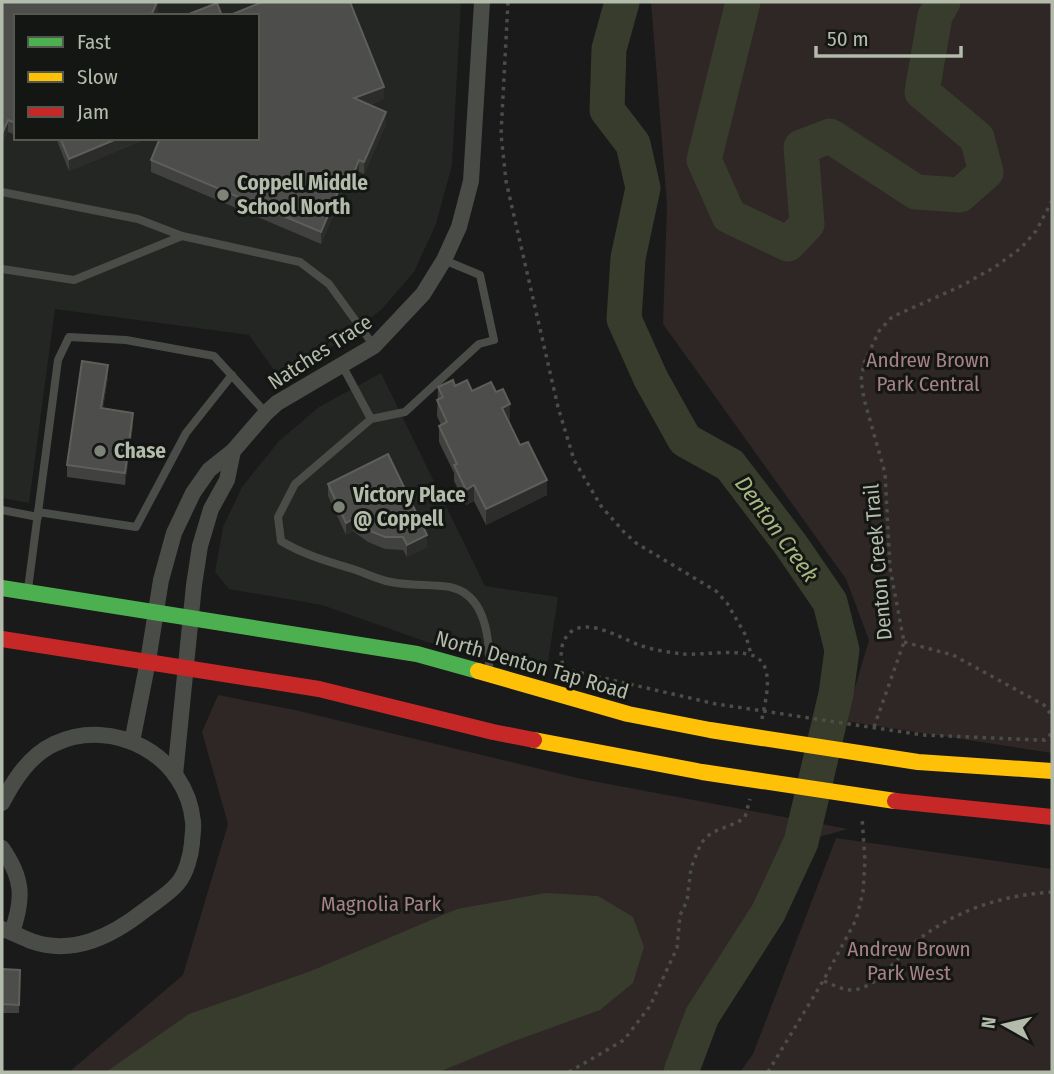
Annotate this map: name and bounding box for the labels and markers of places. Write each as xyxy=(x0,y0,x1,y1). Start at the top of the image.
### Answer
place label: Coppell Middle School North xyxy=(237,170,368,220)
marker: Coppell Middle School North xyxy=(215,187,231,203)
place label: Chase xyxy=(114,438,166,464)
marker: Chase xyxy=(92,443,108,459)
place label: Victory Place @ Coppell xyxy=(352,482,466,532)
marker: Victory Place @ Coppell xyxy=(331,499,347,515)

